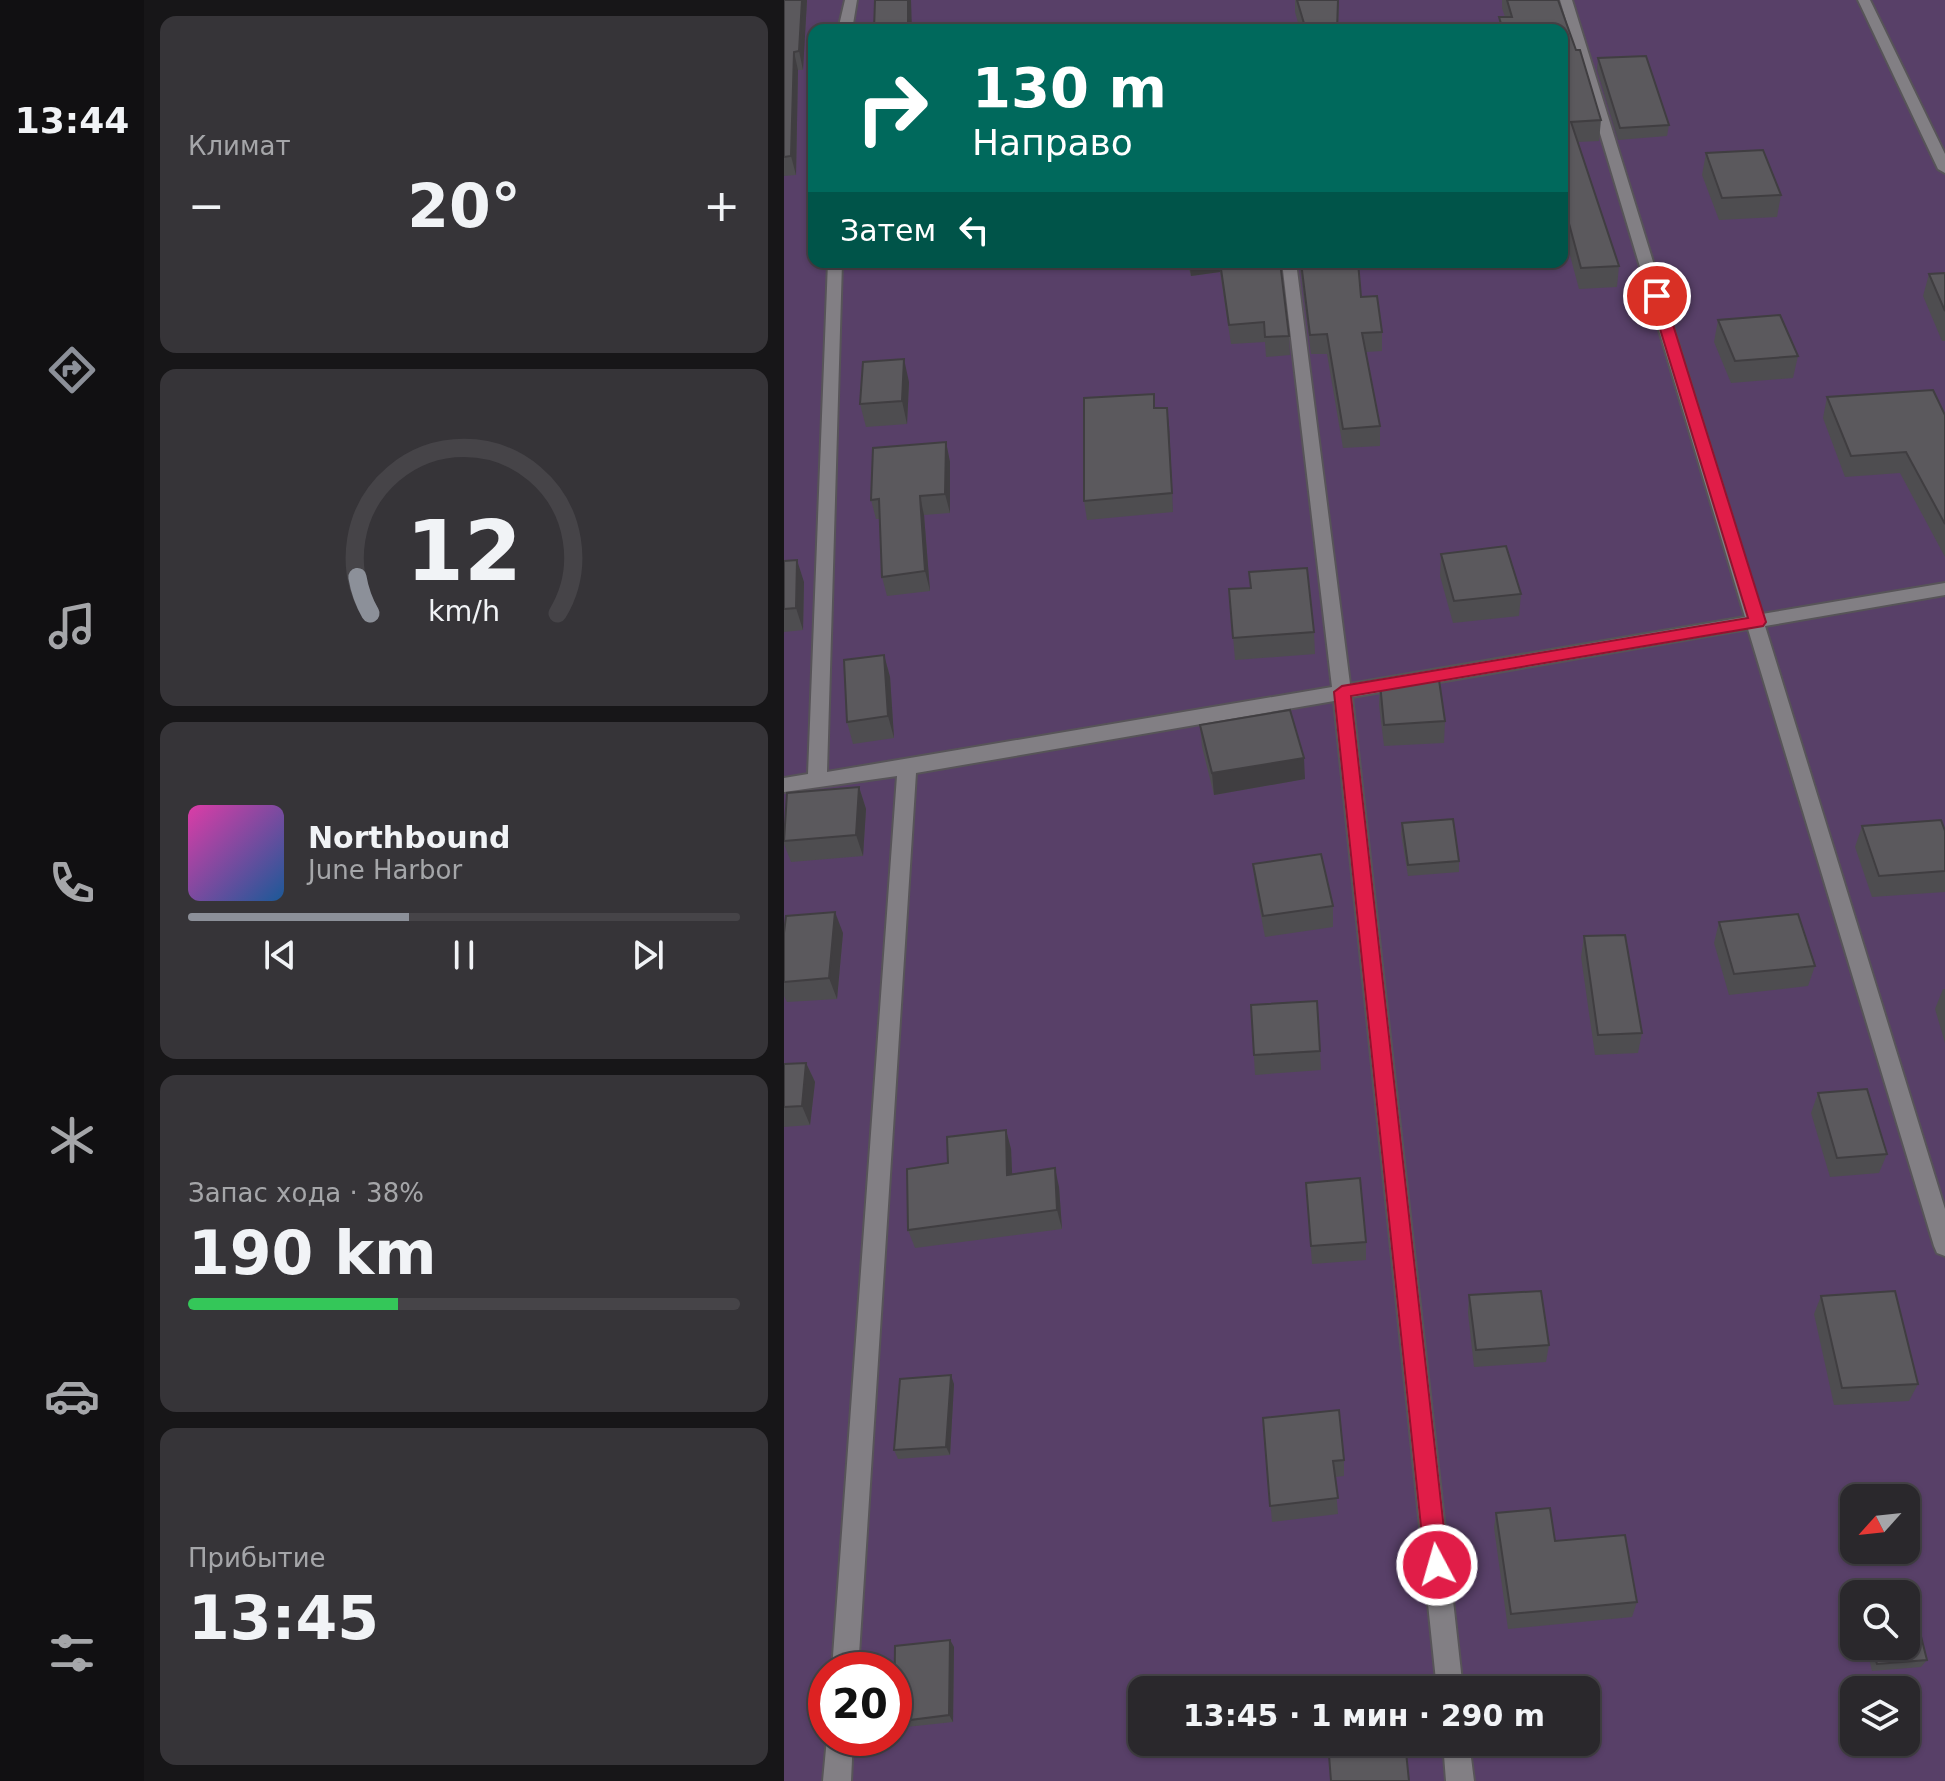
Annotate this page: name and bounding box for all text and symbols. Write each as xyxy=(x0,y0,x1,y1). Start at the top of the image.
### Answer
text: 130 m xyxy=(972,55,1167,120)
icon: right xyxy=(840,56,944,160)
text: 13:44 xyxy=(15,100,129,141)
text: Направо xyxy=(972,122,1133,163)
text: Климат xyxy=(188,131,291,161)
text: 20° xyxy=(407,171,521,241)
text: − xyxy=(188,180,225,231)
text: + xyxy=(703,180,740,231)
icon: left xyxy=(952,208,996,252)
text: Затем xyxy=(840,213,936,248)
pin xyxy=(1623,262,1691,330)
icon: arrive xyxy=(1635,274,1679,318)
icon: directions xyxy=(44,342,100,398)
text: 12 xyxy=(406,502,522,599)
text: km/h xyxy=(428,594,500,628)
icon: music xyxy=(44,598,100,654)
text: Northbound xyxy=(308,820,511,855)
icon: phone xyxy=(44,855,100,911)
text: June Harbor xyxy=(308,855,462,885)
icon: previous xyxy=(258,933,302,977)
icon: pause xyxy=(442,933,486,977)
icon: next xyxy=(626,933,670,977)
icon: climate xyxy=(44,1112,100,1168)
text: Запас хода · 38% xyxy=(188,1178,424,1208)
text: 190 km xyxy=(188,1218,437,1288)
icon: car xyxy=(44,1368,100,1424)
north arrow xyxy=(1840,1484,1920,1564)
map controls xyxy=(1840,1484,1920,1756)
position arrow xyxy=(1395,1523,1479,1607)
text: Прибытие xyxy=(188,1543,326,1573)
button: search xyxy=(1840,1580,1920,1660)
text: 13:45 xyxy=(188,1583,379,1653)
icon: filters xyxy=(44,1625,100,1681)
speed limit sign: 20 xyxy=(808,1652,912,1756)
button: layers xyxy=(1840,1676,1920,1756)
text: 13:45 · 1 мин · 290 m xyxy=(1183,1698,1545,1733)

